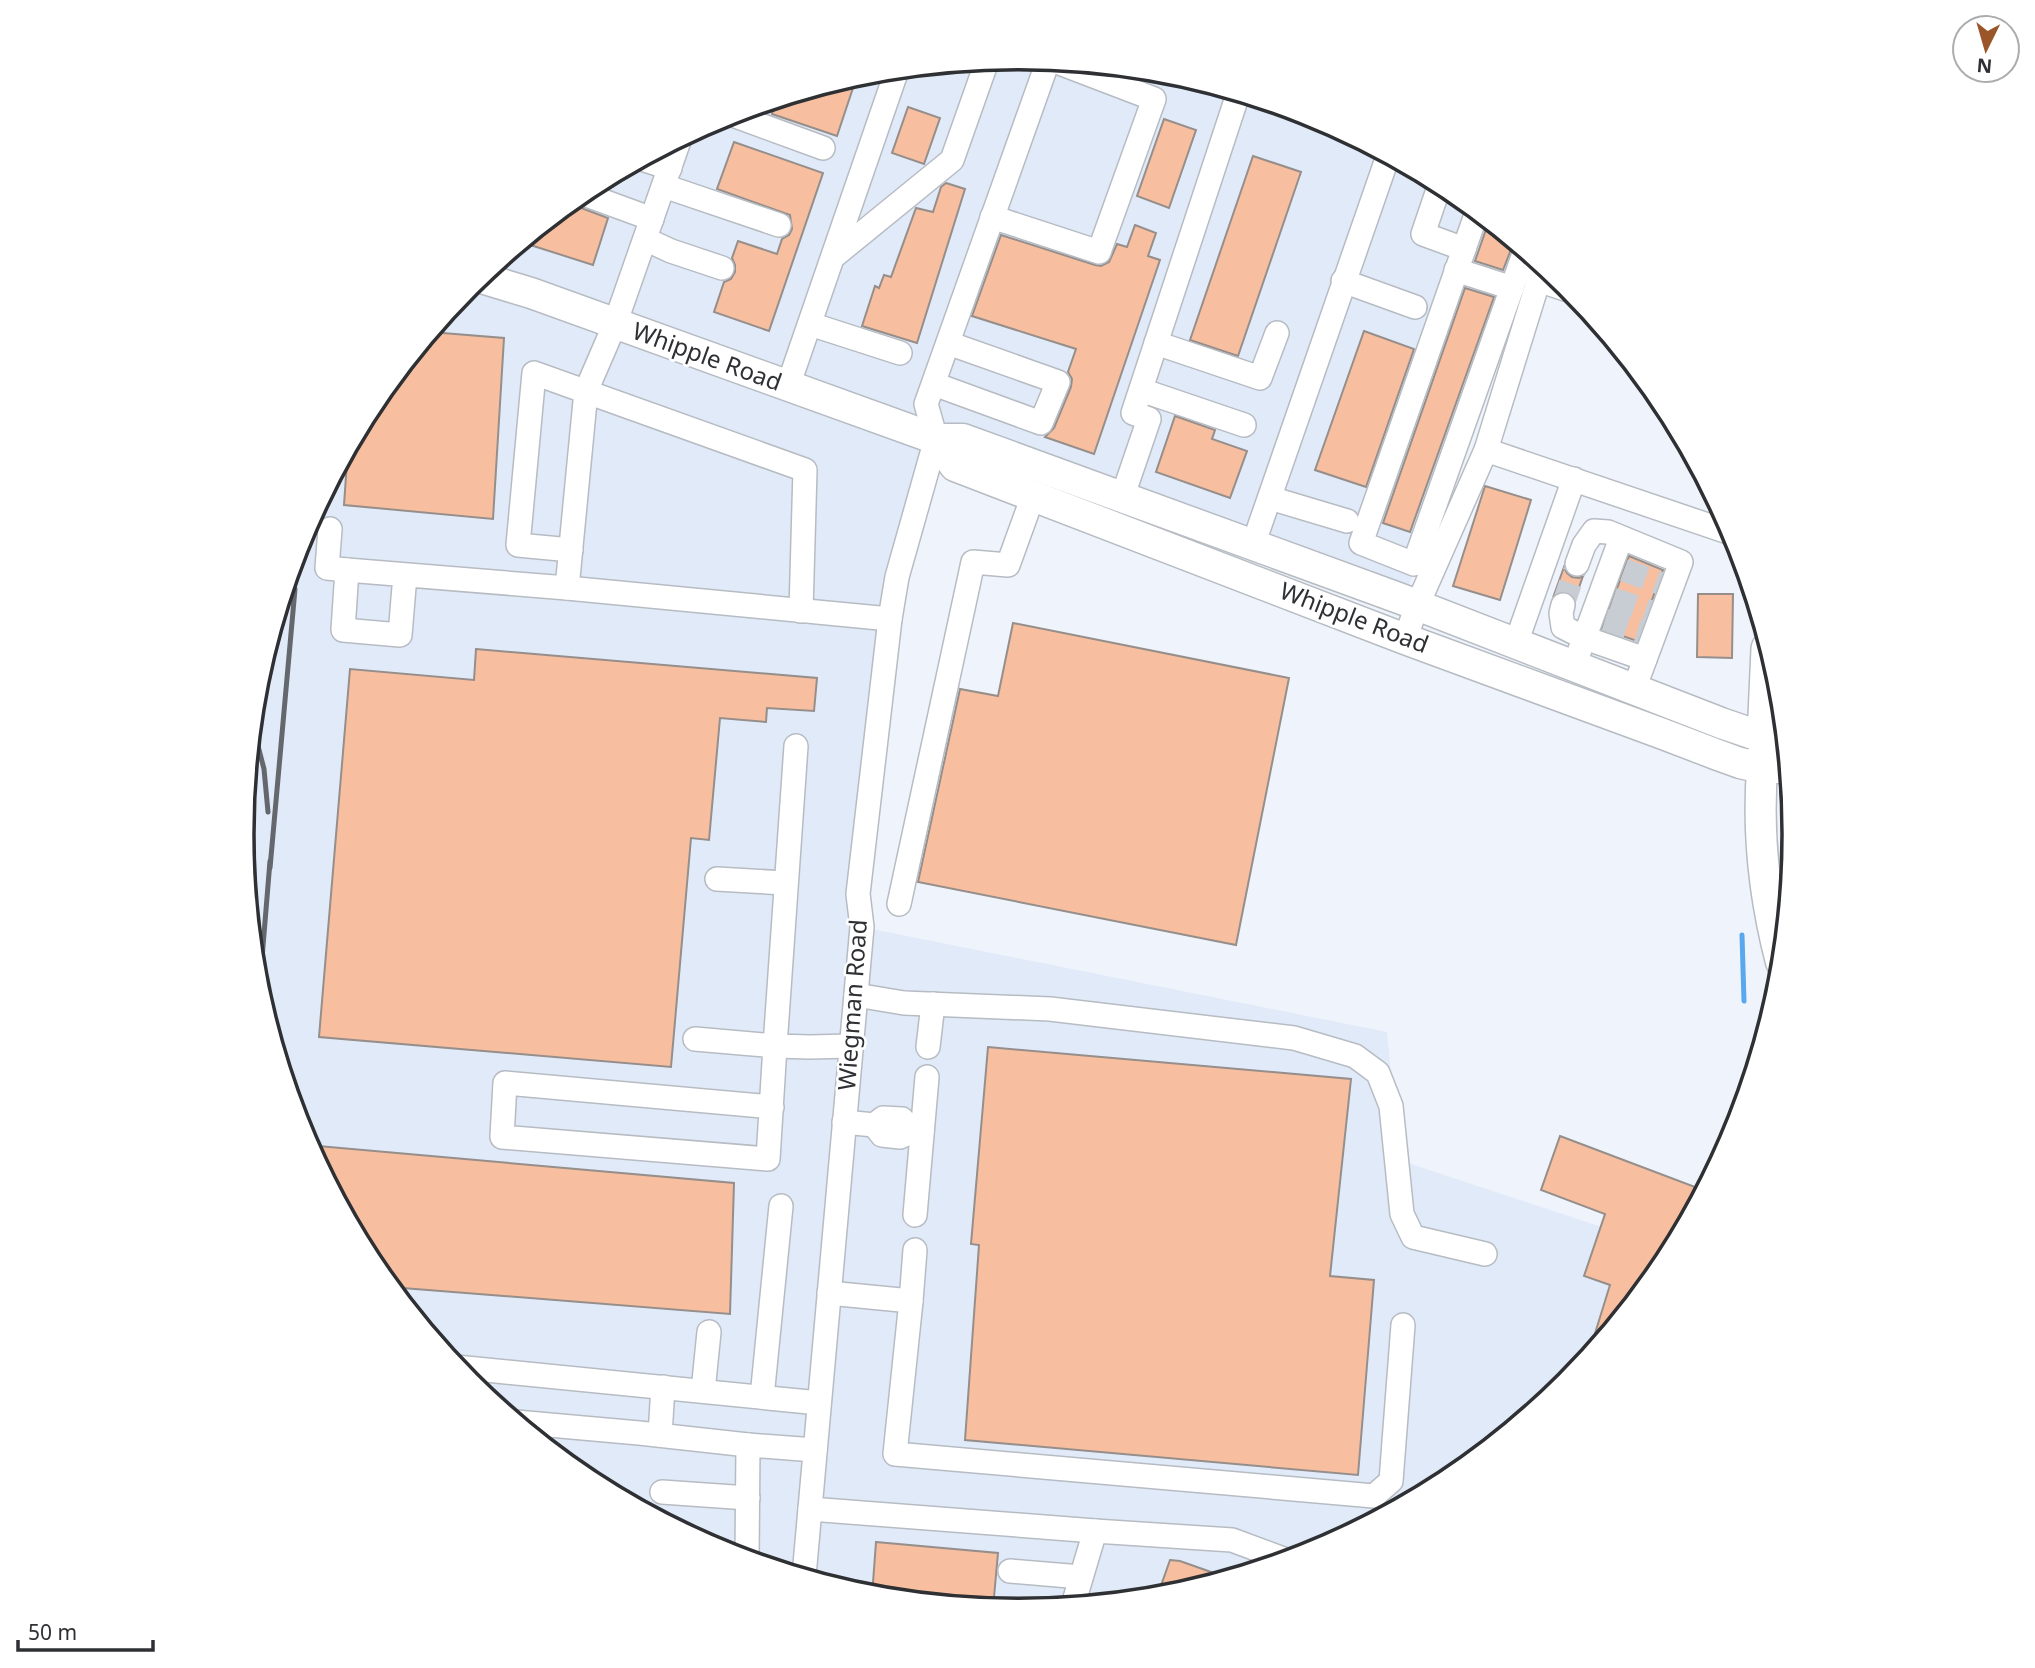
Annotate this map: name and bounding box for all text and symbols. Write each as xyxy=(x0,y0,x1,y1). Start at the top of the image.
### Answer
north arrow xyxy=(1951,14,2021,84)
text: N xyxy=(1976,52,1993,80)
street label: Whipple Road xyxy=(628,313,787,398)
street label: Whipple Road xyxy=(1276,573,1434,660)
street label: Wiegman Road xyxy=(829,918,874,1092)
scale bar xyxy=(18,1608,152,1652)
text: 50 m xyxy=(28,1618,77,1646)

